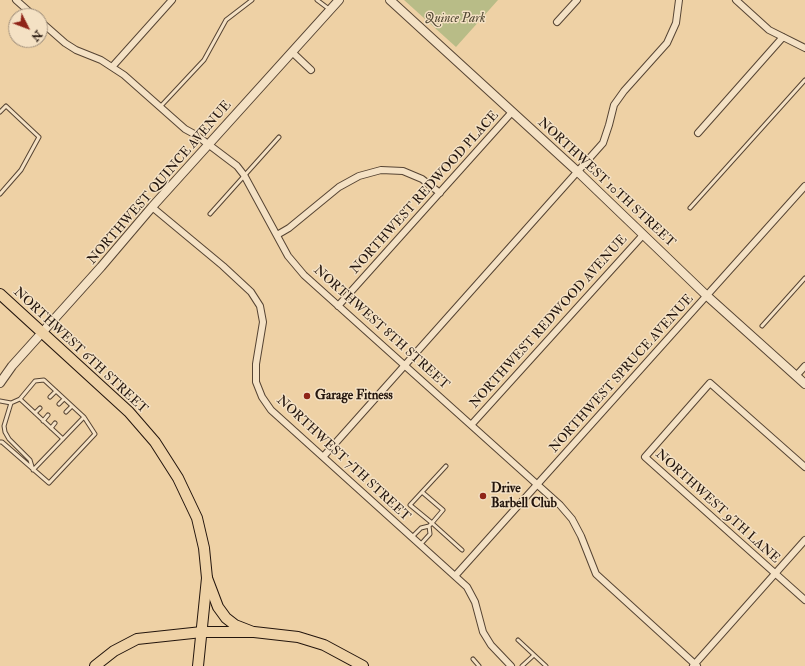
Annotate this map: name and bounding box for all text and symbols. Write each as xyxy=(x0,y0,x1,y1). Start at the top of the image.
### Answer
north arrow xyxy=(8,8,48,48)
park label: Quince Park xyxy=(425,11,485,27)
text: N xyxy=(28,28,45,44)
street label: NORTHWEST QUINCE AVENUE xyxy=(85,98,235,268)
street label: NORTHWEST REDWOOD PLACE xyxy=(348,108,502,278)
street label: NORTHWEST 10TH STREET xyxy=(534,115,678,251)
street label: NORTHWEST REDWOOD AVENUE xyxy=(467,232,631,412)
street label: NORTHWEST 8TH STREET xyxy=(310,263,452,393)
street label: NORTHWEST 6TH STREET xyxy=(10,285,150,417)
street label: NORTHWEST SPRUCE AVENUE xyxy=(547,292,697,456)
place label: Garage Fitness xyxy=(315,388,393,404)
marker: Garage Fitness xyxy=(302,391,312,401)
street label: NORTHWEST 7TH STREET xyxy=(273,393,413,525)
street label: NORTHWEST 9TH LANE xyxy=(652,447,782,567)
place label: Drive Barbell Club xyxy=(491,481,557,512)
marker: Drive Barbell Club xyxy=(478,491,488,501)

